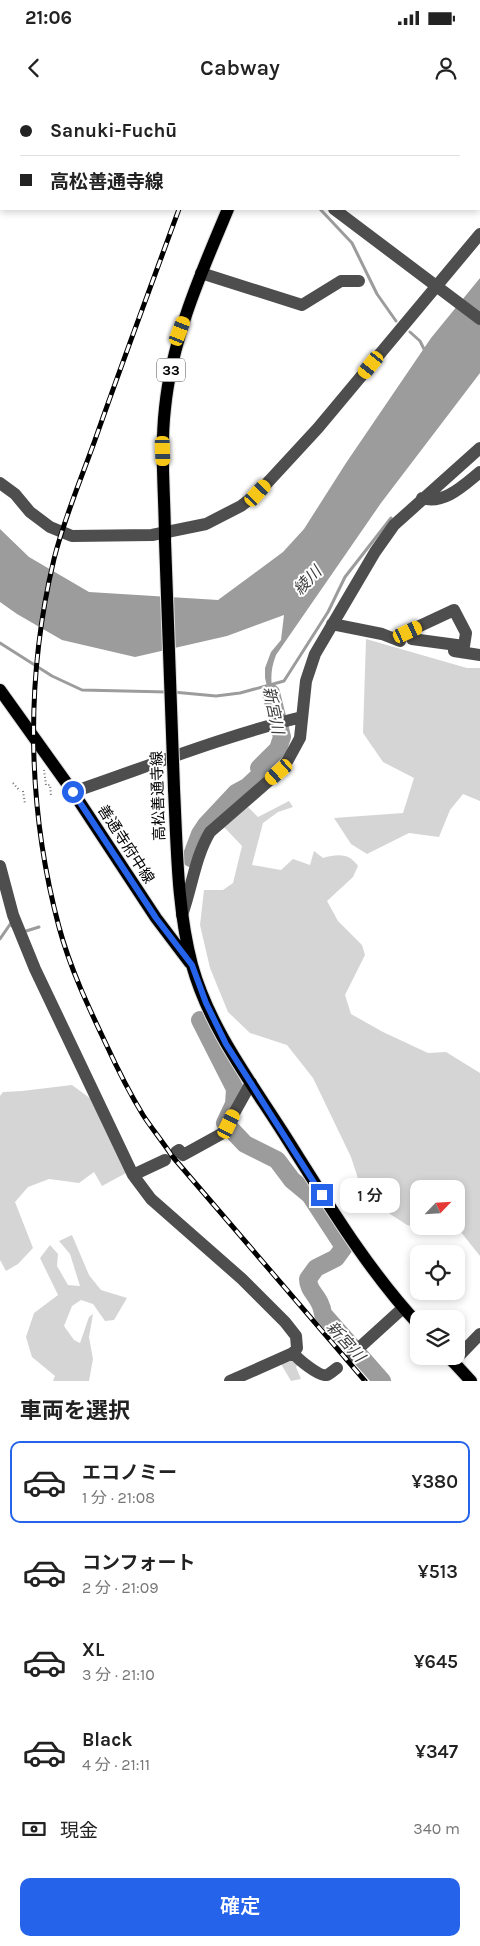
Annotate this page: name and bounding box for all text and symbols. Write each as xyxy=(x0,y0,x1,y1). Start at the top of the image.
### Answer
text: 21:06 xyxy=(25,7,72,29)
icon: back xyxy=(20,54,48,82)
icon: person xyxy=(432,54,460,82)
text: Cabway xyxy=(200,55,280,81)
text: Sanuki-Fuchū xyxy=(50,120,177,142)
text: 高松善通寺線 xyxy=(50,171,164,193)
car xyxy=(167,314,192,348)
car xyxy=(355,349,386,381)
road number: 33 xyxy=(157,358,185,382)
car xyxy=(154,436,171,466)
car xyxy=(242,477,273,509)
water label: 綾川 xyxy=(289,561,327,598)
car xyxy=(391,619,424,645)
water label: 新宮川 xyxy=(259,685,288,738)
street label: 高松善通寺線 xyxy=(147,751,169,841)
car xyxy=(262,756,295,788)
route start xyxy=(62,781,84,803)
street label: 善通寺府中線 xyxy=(94,801,158,887)
car xyxy=(215,1107,242,1141)
callout: 1 分 xyxy=(340,1178,400,1212)
north arrow xyxy=(410,1180,465,1235)
map controls xyxy=(410,1180,465,1365)
route end xyxy=(311,1184,333,1206)
text: 1 分 xyxy=(357,1186,383,1205)
button: locate xyxy=(410,1245,465,1300)
button: layers xyxy=(410,1310,465,1365)
water label: 新宮川 xyxy=(323,1317,370,1367)
text: 車両を選択 xyxy=(20,1398,130,1424)
icon: car xyxy=(22,1460,67,1505)
text: エコノミー xyxy=(82,1462,177,1484)
text: ¥380 xyxy=(411,1471,458,1493)
text: 1 分 · 21:08 xyxy=(82,1488,155,1507)
icon: car xyxy=(22,1550,67,1595)
text: コンフォート xyxy=(82,1552,195,1574)
text: ¥513 xyxy=(418,1561,458,1583)
text: 2 分 · 21:09 xyxy=(82,1578,159,1597)
text: XL xyxy=(82,1639,104,1661)
icon: car xyxy=(22,1640,67,1685)
text: ¥645 xyxy=(414,1651,458,1673)
text: 3 分 · 21:10 xyxy=(82,1665,155,1684)
text: Black xyxy=(82,1729,133,1751)
icon: car xyxy=(22,1730,67,1775)
text: ¥347 xyxy=(415,1741,458,1763)
text: 4 分 · 21:11 xyxy=(82,1755,150,1774)
icon: cash xyxy=(20,1815,48,1843)
text: 340 m xyxy=(413,1819,460,1838)
text: 現金 xyxy=(60,1820,98,1842)
button: 確定 xyxy=(20,1878,460,1936)

